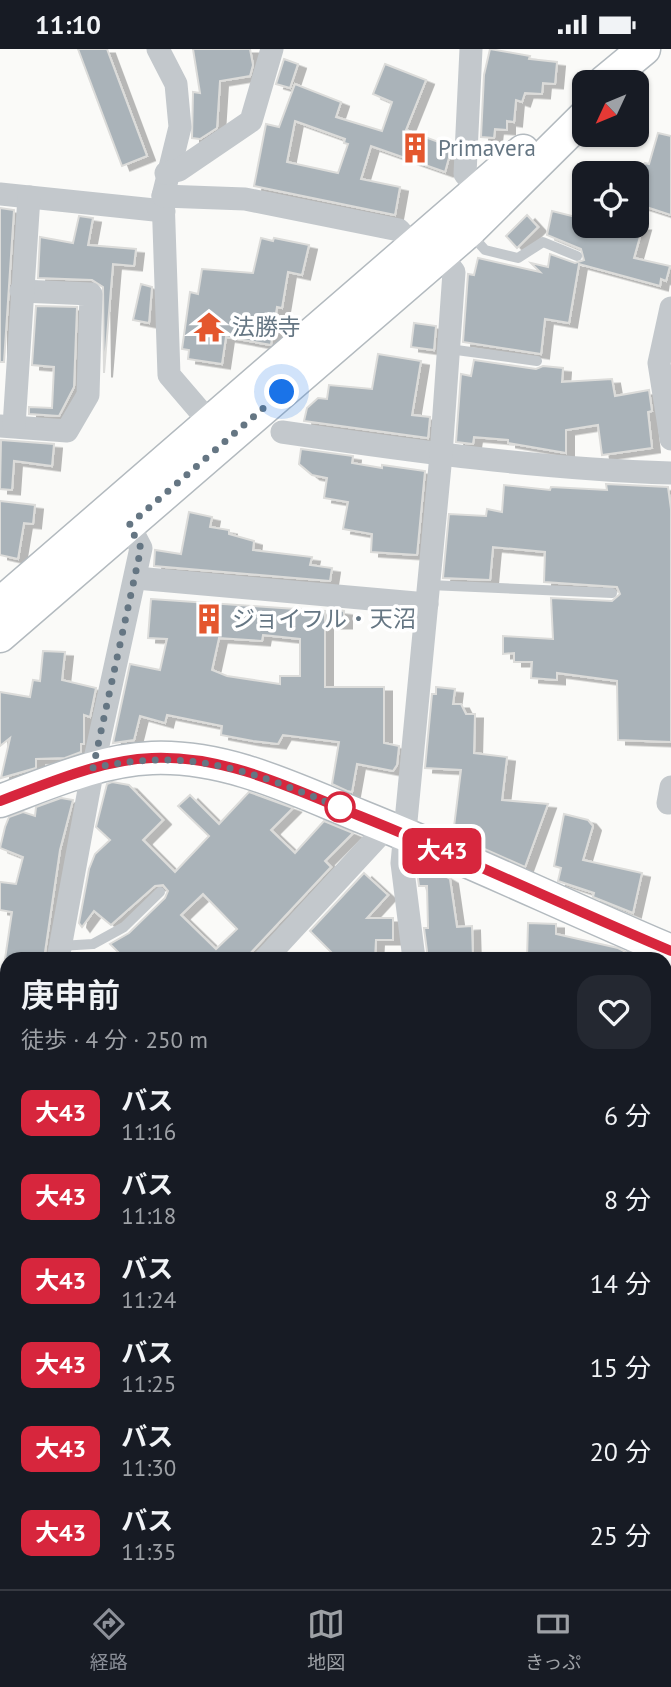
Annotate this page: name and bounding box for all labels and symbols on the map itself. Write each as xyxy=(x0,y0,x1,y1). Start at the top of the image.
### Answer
north arrow xyxy=(572,70,649,147)
building icon: Primavera xyxy=(398,131,432,165)
place label: Primavera xyxy=(438,133,536,162)
temple icon: 法勝寺 xyxy=(192,310,226,344)
place label: 法勝寺 xyxy=(232,312,301,341)
your location xyxy=(264,374,299,409)
building icon: ジョイフル・天沼 xyxy=(192,602,226,636)
place label: ジョイフル・天沼 xyxy=(232,604,416,633)
unlabelled marker xyxy=(325,792,355,822)
line badge: 大43 xyxy=(402,828,482,874)

